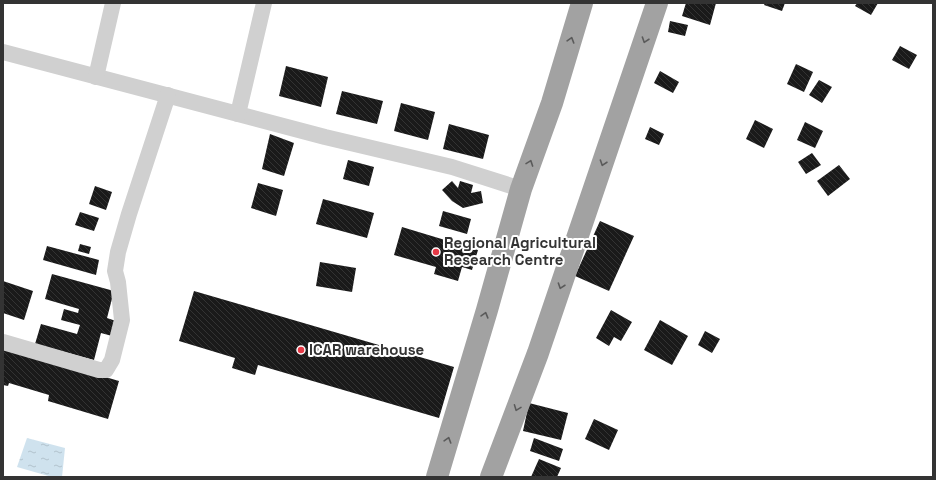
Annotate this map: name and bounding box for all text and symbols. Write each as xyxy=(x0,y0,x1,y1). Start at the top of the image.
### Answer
one-way arrow xyxy=(641,36,650,43)
one-way arrow xyxy=(566,37,575,44)
one-way arrow xyxy=(599,159,608,166)
one-way arrow xyxy=(525,160,534,167)
place label: Regional Agricultural Research Centre xyxy=(444,233,596,269)
marker: Regional Agricultural Research Centre xyxy=(431,247,441,257)
one-way arrow xyxy=(557,282,565,289)
one-way arrow xyxy=(480,312,489,319)
place label: ICAR warehouse xyxy=(309,340,425,359)
marker: ICAR warehouse xyxy=(296,345,306,355)
one-way arrow xyxy=(513,405,521,412)
one-way arrow xyxy=(443,436,452,443)

